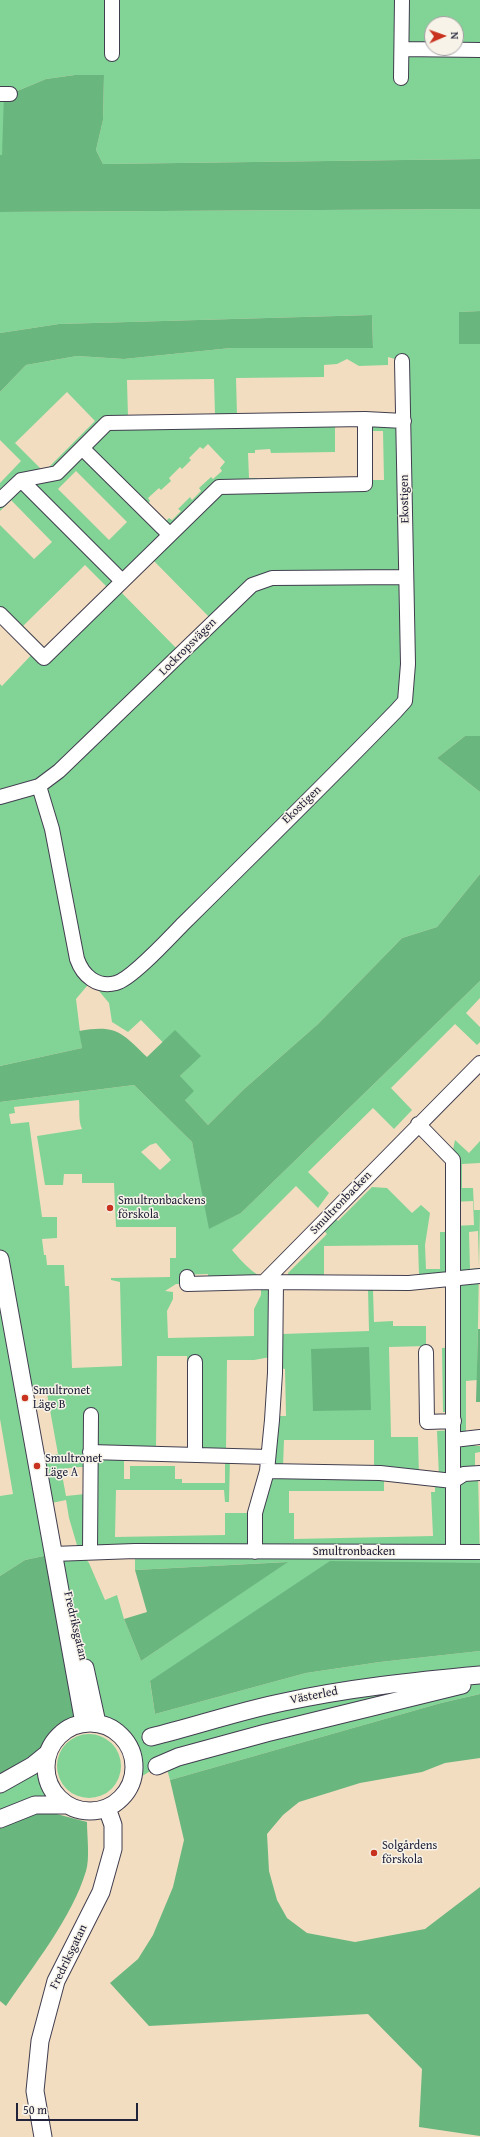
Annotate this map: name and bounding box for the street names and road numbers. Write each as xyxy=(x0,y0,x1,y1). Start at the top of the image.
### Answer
street label: Ekostigen xyxy=(397,475,413,523)
street label: Lockropsvägen xyxy=(156,615,220,679)
street label: Ekostigen xyxy=(279,783,325,827)
street label: Smultronbacken xyxy=(307,1168,375,1238)
street label: Smultronbacken xyxy=(313,1545,395,1559)
street label: Fredriksgatan xyxy=(60,1590,90,1662)
street label: Västerled xyxy=(289,1684,339,1708)
street label: Fredriksgatan xyxy=(47,1922,91,1992)

